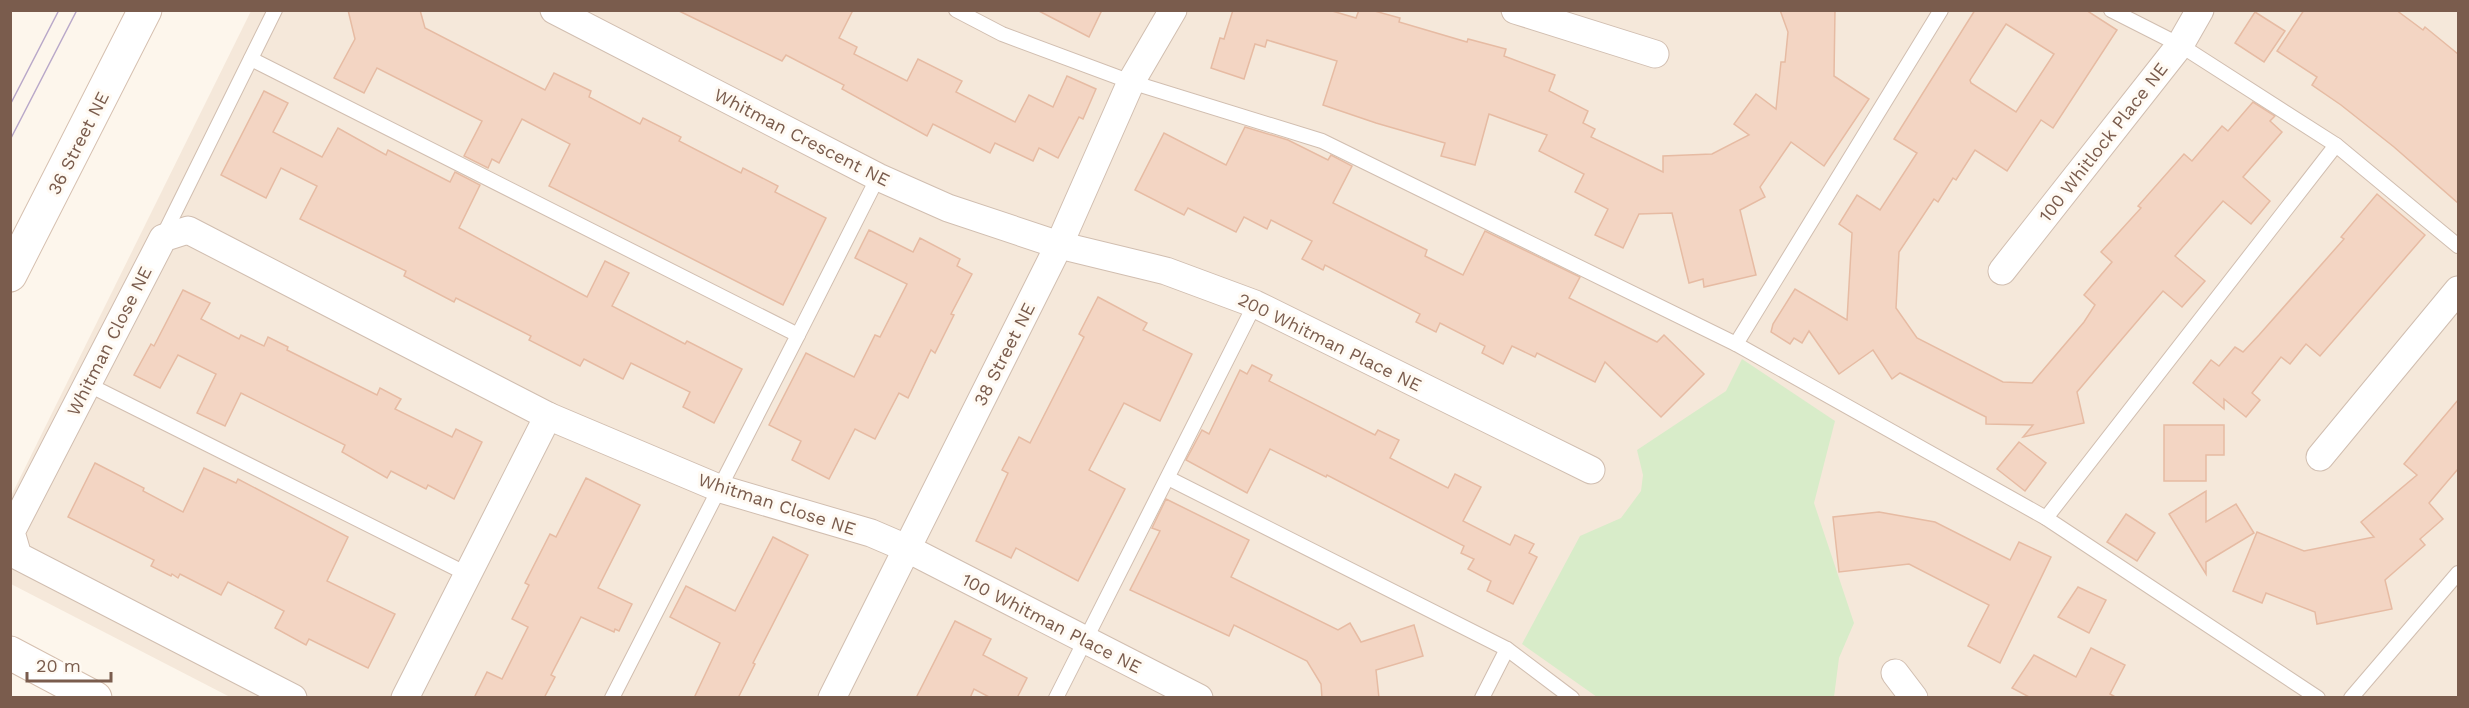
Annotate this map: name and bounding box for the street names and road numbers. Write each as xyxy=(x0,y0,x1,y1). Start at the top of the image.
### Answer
street label: 100 Whitlock Place NE xyxy=(2034,58,2172,226)
street label: Whitman Crescent NE xyxy=(711,83,893,191)
street label: 36 Street NE xyxy=(43,88,113,198)
street label: Whitman Close NE xyxy=(62,263,156,419)
street label: 200 Whitman Place NE xyxy=(1235,288,1425,396)
street label: 38 Street NE xyxy=(969,299,1039,409)
street label: Whitman Close NE xyxy=(695,469,859,539)
street label: 100 Whitman Place NE xyxy=(959,569,1145,677)

